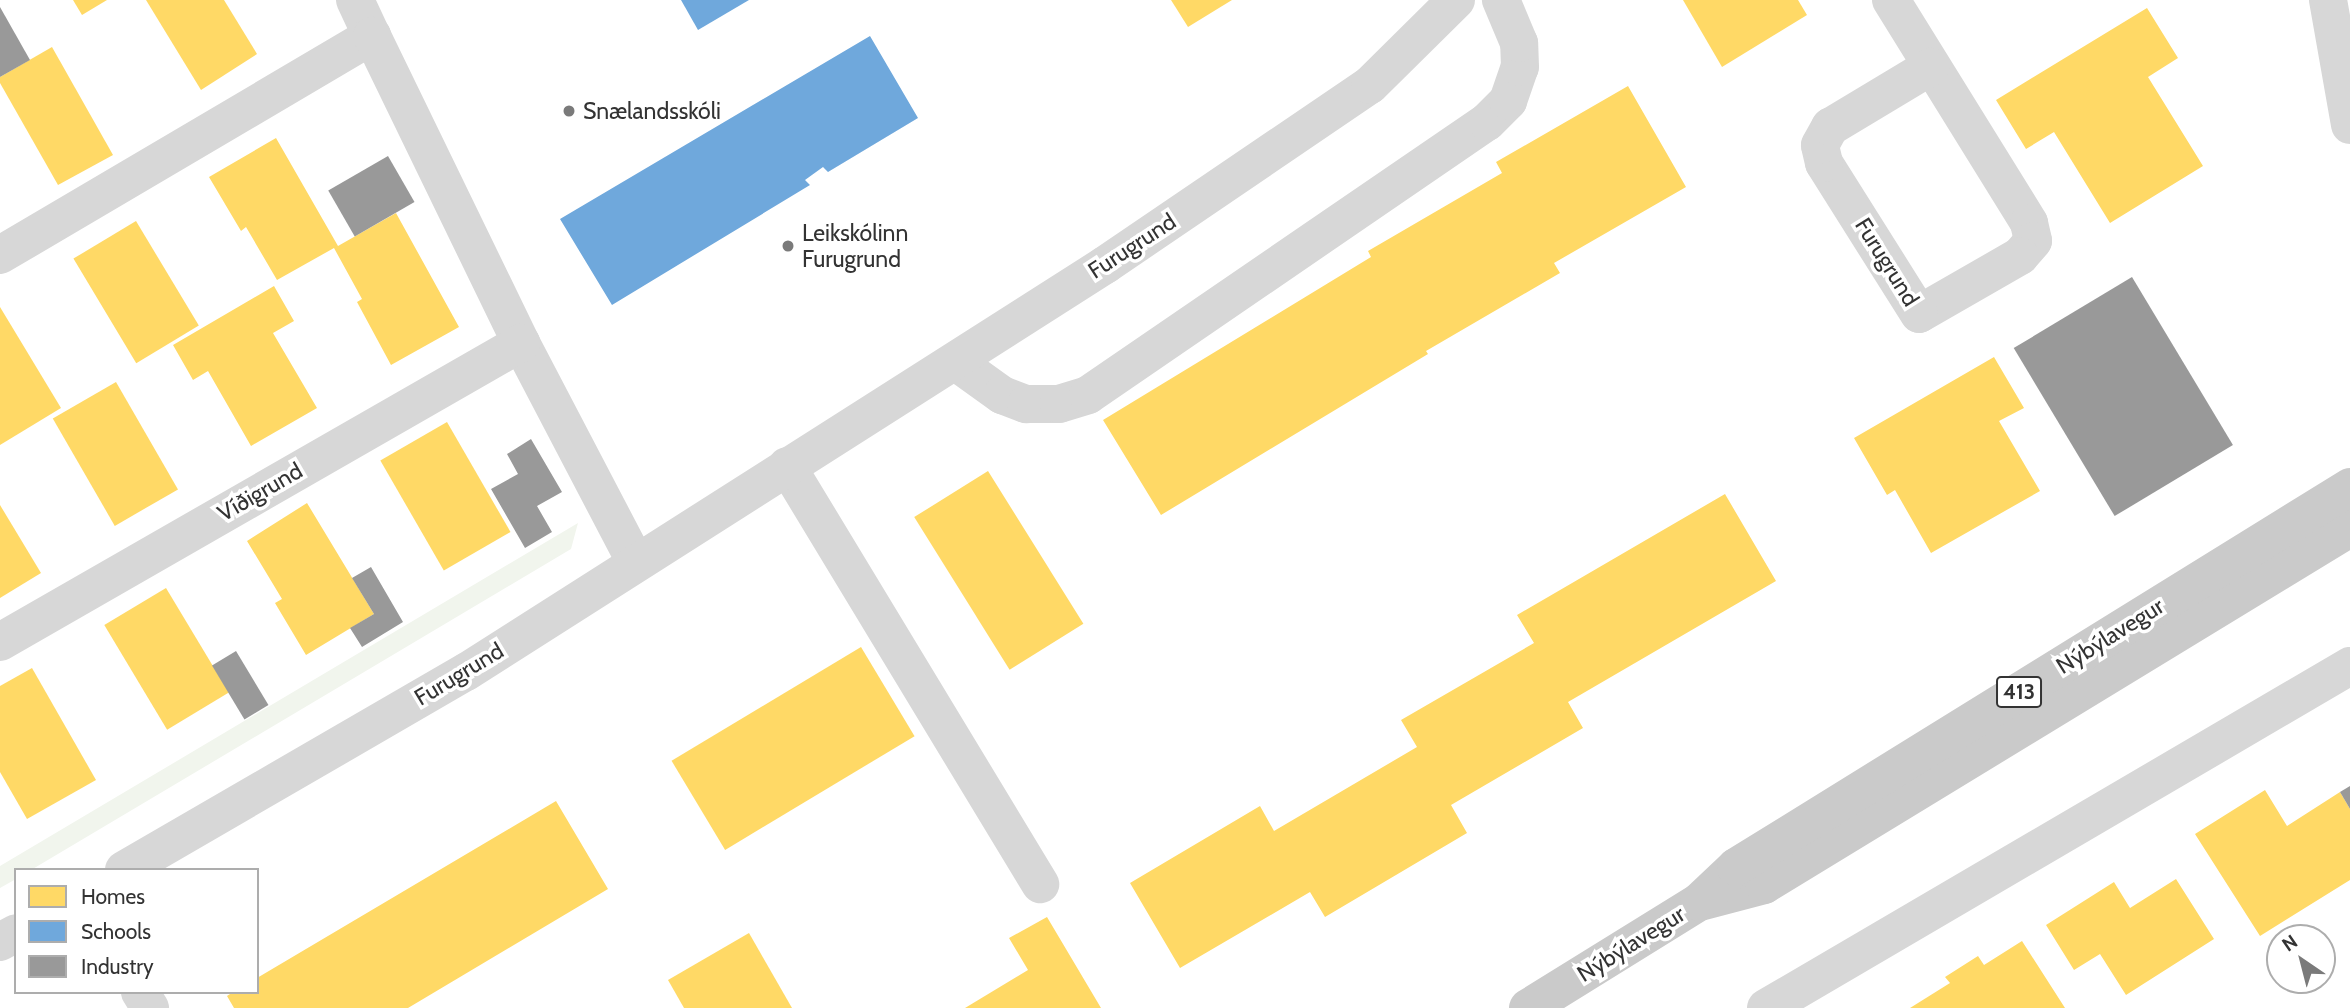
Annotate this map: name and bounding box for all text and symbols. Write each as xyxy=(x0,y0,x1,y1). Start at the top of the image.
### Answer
place label: Snælandsskóli xyxy=(583,97,721,125)
marker: Snælandsskóli xyxy=(561,103,577,119)
street label: Furugrund xyxy=(1083,207,1181,285)
street label: Furugrund xyxy=(1849,213,1925,311)
place label: Leikskólinn Furugrund xyxy=(802,219,908,273)
marker: Leikskólinn Furugrund xyxy=(780,238,796,254)
street label: Víðigrund xyxy=(213,457,307,527)
street label: Nýbýlavegur xyxy=(2051,592,2169,680)
street label: Furugrund xyxy=(410,637,508,711)
road number: 413 xyxy=(1994,674,2044,710)
legend xyxy=(14,868,259,994)
text: Homes xyxy=(81,884,145,909)
street label: Nýbýlavegur xyxy=(1572,900,1690,988)
text: Schools xyxy=(81,919,151,944)
north arrow xyxy=(2266,924,2336,994)
text: N xyxy=(2278,930,2302,956)
text: Industry xyxy=(81,954,154,979)

